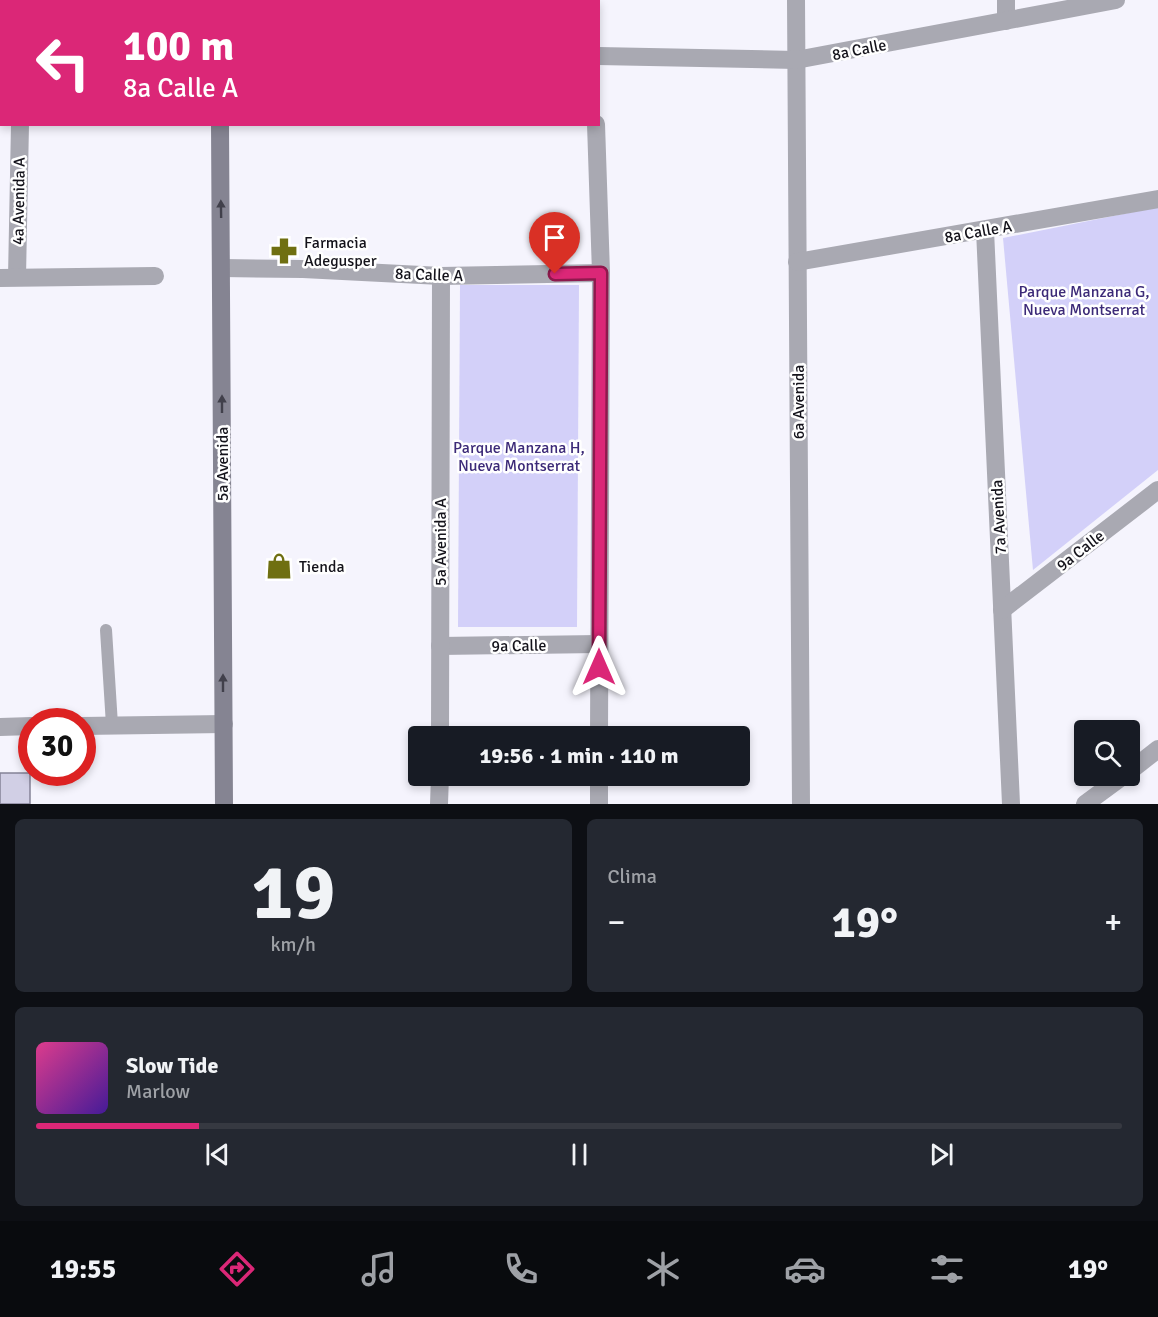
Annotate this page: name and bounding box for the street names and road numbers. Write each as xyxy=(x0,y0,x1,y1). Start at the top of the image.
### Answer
street label: 8a Calle xyxy=(830,35,888,65)
street label: 4a Avenida A xyxy=(8,157,30,245)
street label: 8a Calle A xyxy=(943,216,1014,248)
street label: 8a Calle A xyxy=(394,264,464,286)
street label: 6a Avenida xyxy=(789,365,809,439)
street label: 5a Avenida xyxy=(213,427,233,501)
street label: 7a Avenida xyxy=(987,479,1011,555)
street label: 5a Avenida A xyxy=(431,498,451,586)
street label: 9a Calle xyxy=(1053,526,1108,576)
street label: 9a Calle xyxy=(491,636,547,656)

